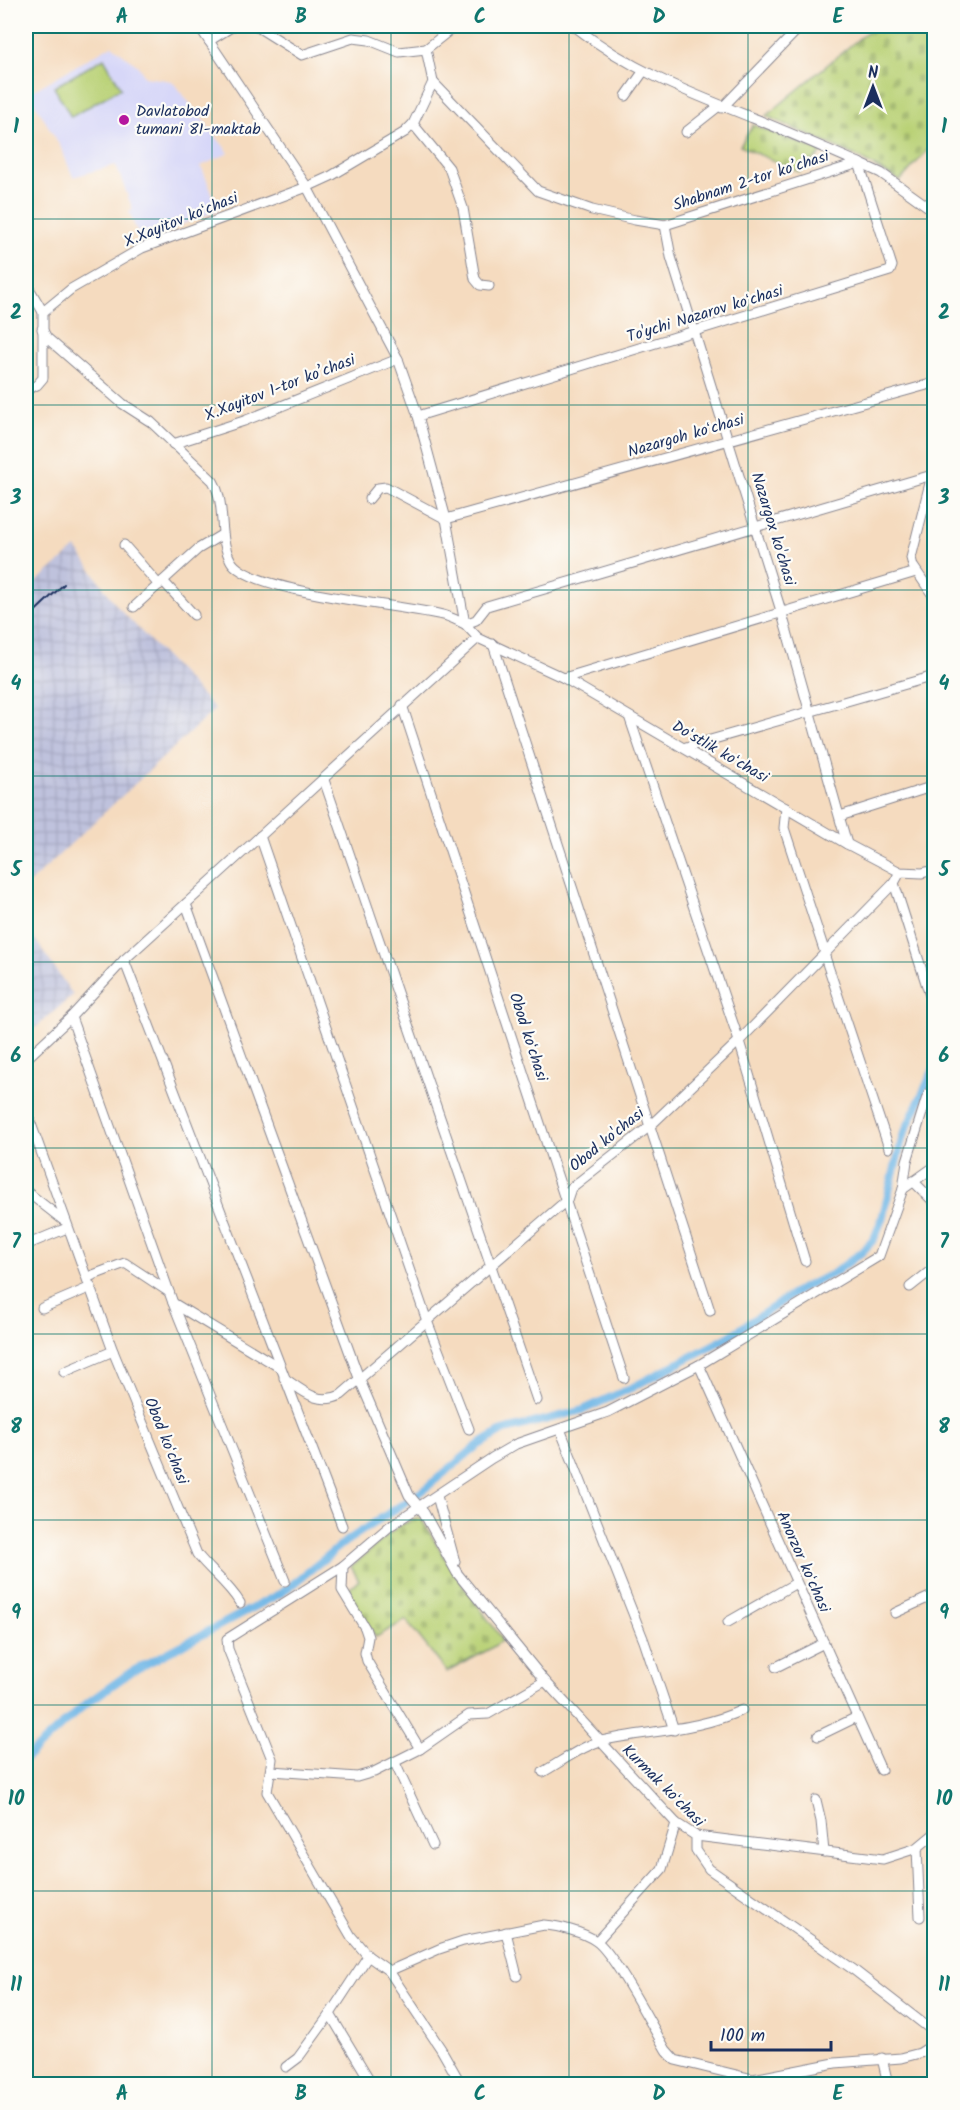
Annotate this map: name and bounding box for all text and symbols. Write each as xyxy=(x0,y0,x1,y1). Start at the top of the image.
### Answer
text: A xyxy=(116,2,128,34)
text: B xyxy=(295,2,307,34)
text: C xyxy=(474,2,486,34)
text: D xyxy=(652,2,666,34)
text: E xyxy=(832,2,844,34)
north arrow xyxy=(843,57,903,117)
text: N xyxy=(868,61,878,86)
place label: Davlatobod tumani 81-maktab xyxy=(136,99,261,142)
text: 1 xyxy=(13,112,19,144)
text: 1 xyxy=(941,112,947,144)
marker: Davlatobod tumani 81-maktab xyxy=(117,113,131,127)
street label: Shabnam 2-tor koʼchasi xyxy=(670,144,833,218)
street label: X.Xayitov koʻchasi xyxy=(120,185,243,254)
street label: To'ychi Nazarov koʻchasi xyxy=(624,278,787,350)
text: 2 xyxy=(10,298,22,330)
text: 2 xyxy=(938,298,950,330)
street label: X.Xayitov 1-tor koʼchasi xyxy=(201,347,360,428)
street label: Nazargoh koʻchasi xyxy=(625,407,748,465)
street label: Nazargox ko'chasi xyxy=(744,469,802,590)
text: 3 xyxy=(10,483,22,515)
text: 3 xyxy=(938,483,950,515)
text: 4 xyxy=(11,669,22,701)
text: 4 xyxy=(939,669,950,701)
street label: Doʻstlik koʻchasi xyxy=(667,714,774,790)
text: 5 xyxy=(10,855,23,887)
text: 5 xyxy=(938,855,951,887)
street label: Obod koʻchasi xyxy=(502,989,554,1086)
text: 6 xyxy=(11,1041,22,1073)
text: 6 xyxy=(939,1041,950,1073)
street label: Obod ko'chasi xyxy=(564,1101,651,1178)
text: 7 xyxy=(11,1227,21,1259)
text: 7 xyxy=(939,1227,949,1259)
street label: Obod koʻchasi xyxy=(137,1394,195,1489)
text: 8 xyxy=(10,1412,22,1444)
text: 8 xyxy=(938,1412,950,1444)
street label: Anorzor koʻchasi xyxy=(769,1507,837,1618)
text: 9 xyxy=(11,1598,21,1630)
text: 9 xyxy=(939,1598,949,1630)
street label: Kurmak koʻchasi xyxy=(616,1739,711,1834)
text: 10 xyxy=(8,1784,25,1816)
text: 10 xyxy=(936,1784,953,1816)
text: 11 xyxy=(10,1970,22,2002)
text: 11 xyxy=(938,1970,950,2002)
scale bar xyxy=(711,2014,831,2052)
text: 100 m xyxy=(720,2022,765,2051)
text: A xyxy=(116,2079,128,2110)
text: B xyxy=(295,2079,307,2110)
text: C xyxy=(474,2079,486,2110)
text: D xyxy=(652,2079,666,2110)
text: E xyxy=(832,2079,844,2110)

